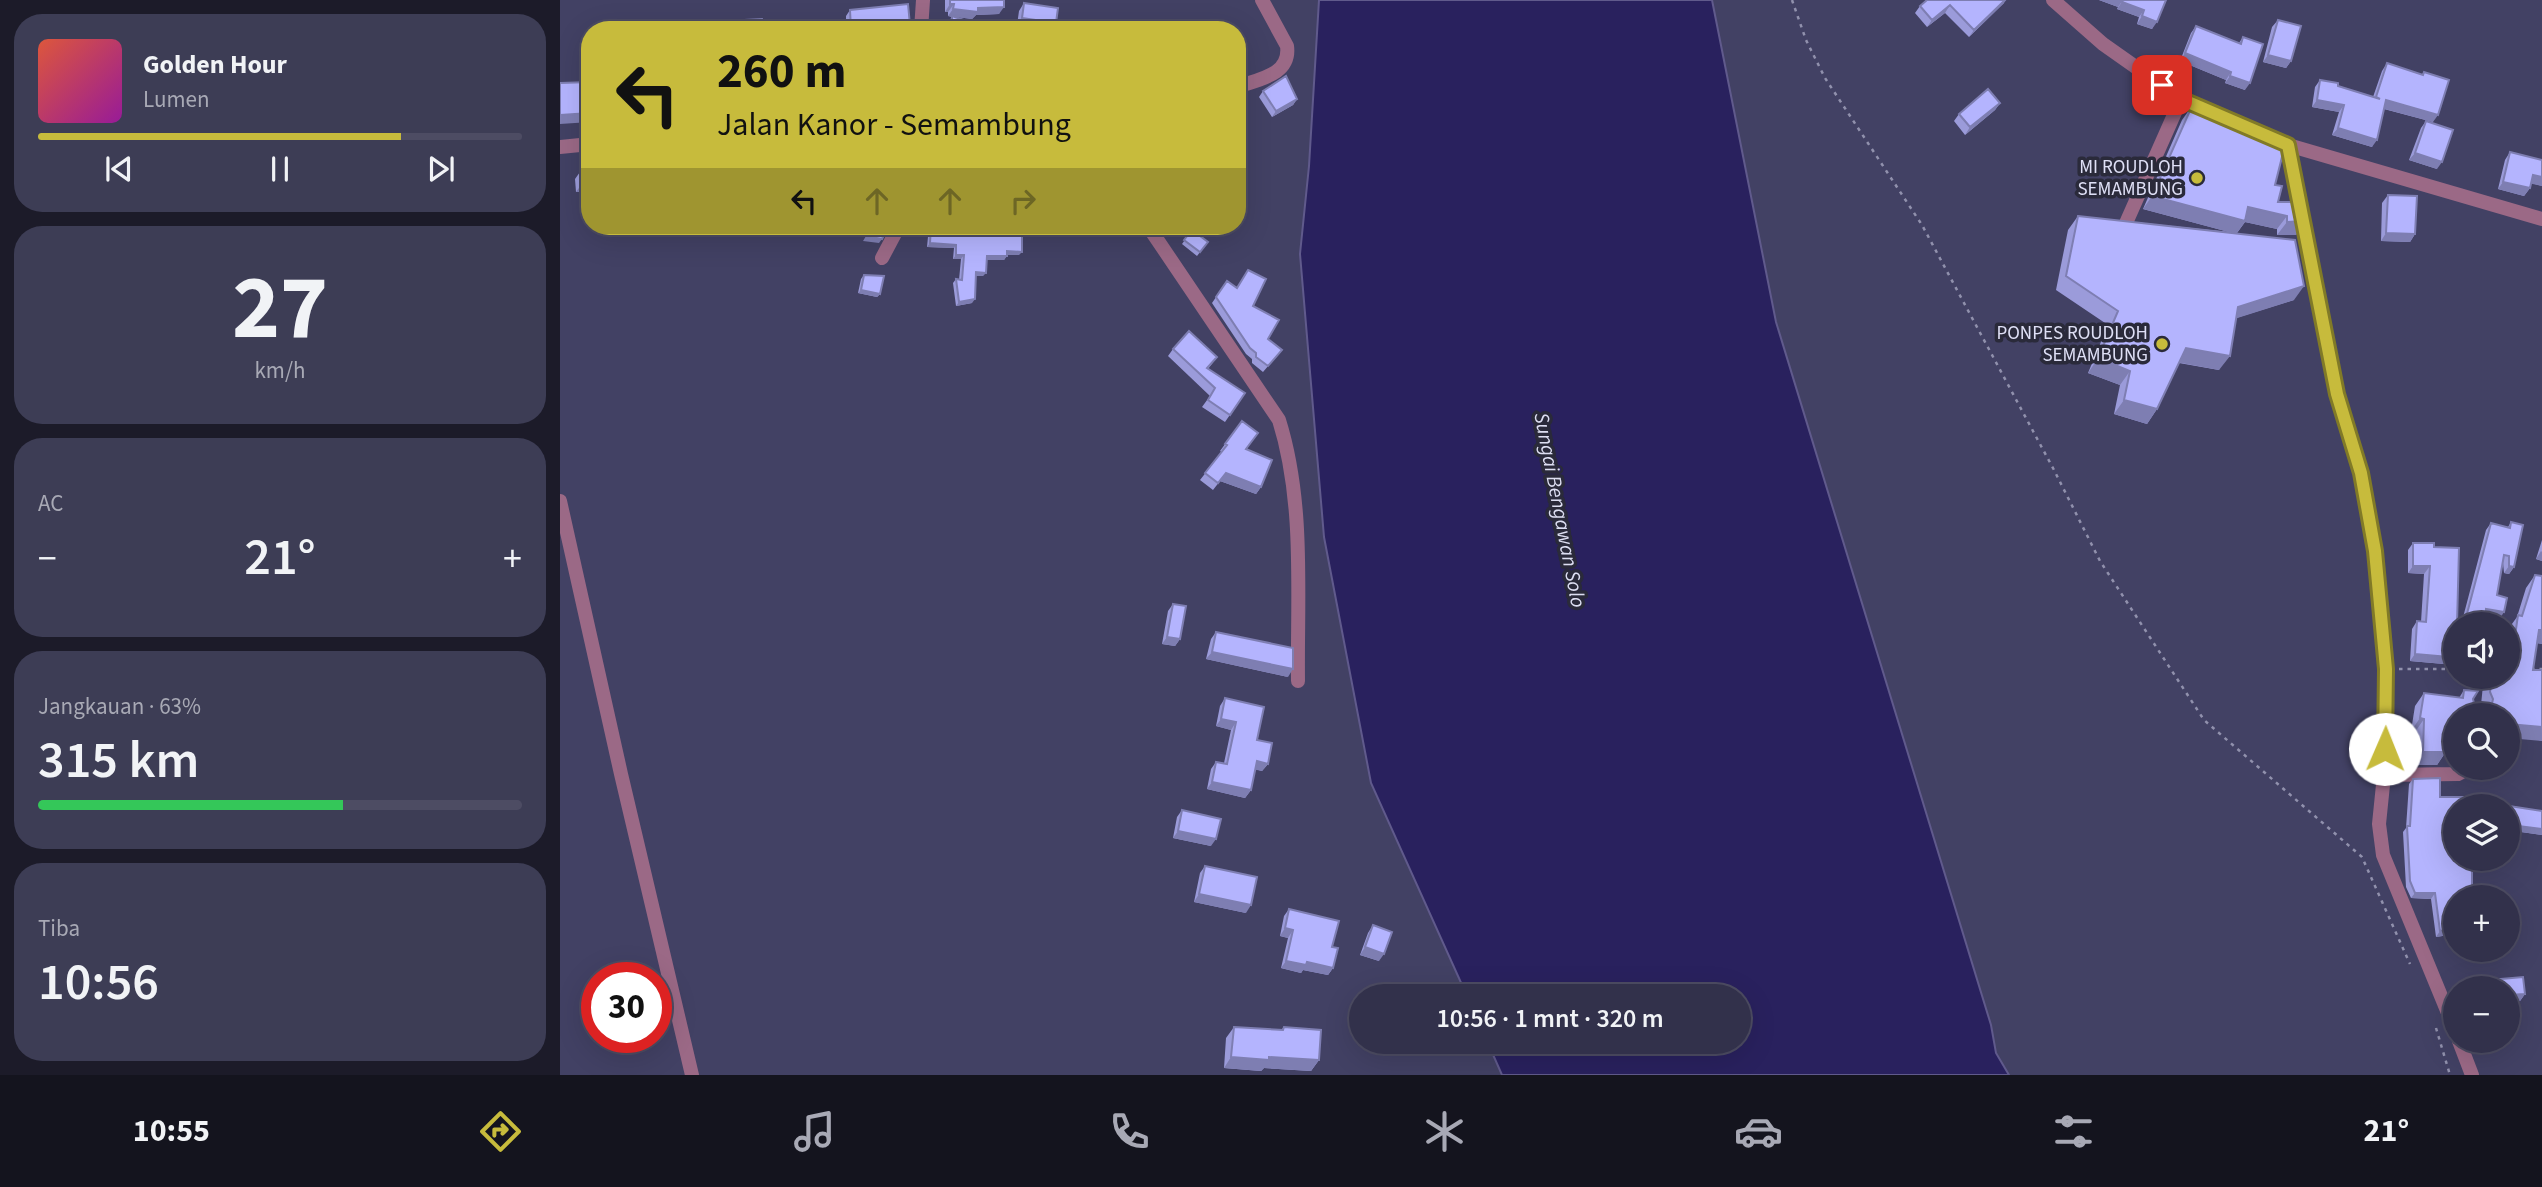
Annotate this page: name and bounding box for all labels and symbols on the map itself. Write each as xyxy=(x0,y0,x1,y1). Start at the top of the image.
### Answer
pin xyxy=(2132,55,2192,115)
place label: MI ROUDLOH SEMAMBUNG xyxy=(2077,154,2183,203)
marker: MI ROUDLOH SEMAMBUNG xyxy=(2189,170,2205,186)
place label: PONPES ROUDLOH SEMAMBUNG xyxy=(1997,320,2148,369)
marker: PONPES ROUDLOH SEMAMBUNG xyxy=(2154,336,2170,352)
water label: Sungai Bengawan Solo xyxy=(1526,410,1594,610)
position arrow xyxy=(2348,712,2422,786)
speed limit sign: 30 xyxy=(581,962,672,1053)

